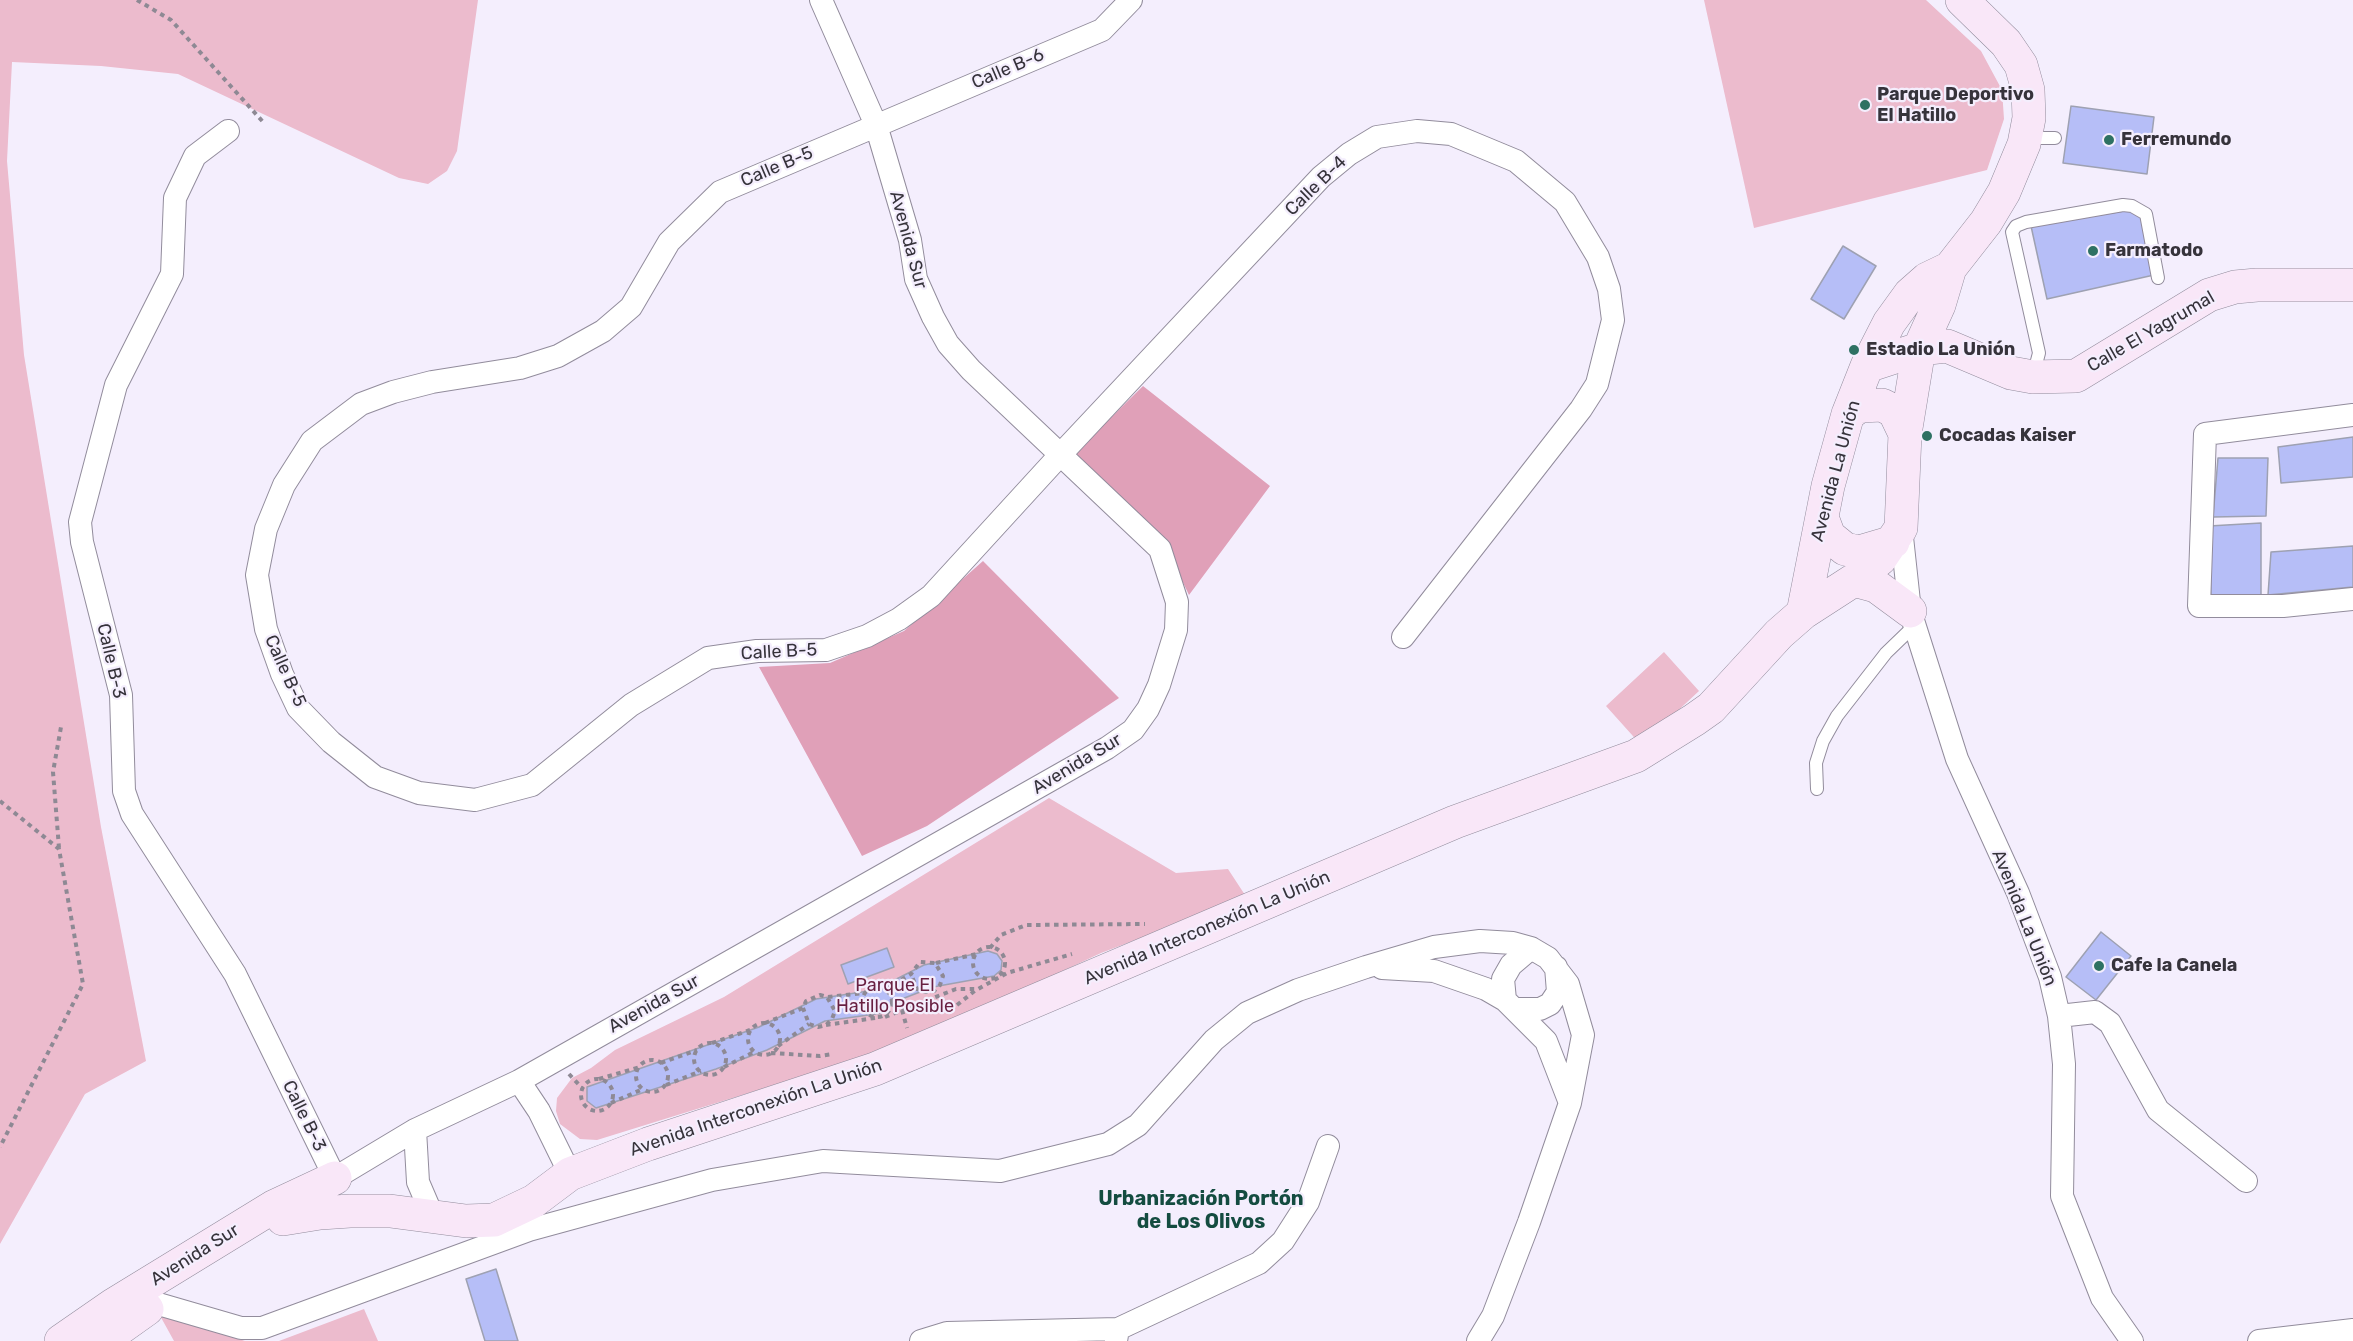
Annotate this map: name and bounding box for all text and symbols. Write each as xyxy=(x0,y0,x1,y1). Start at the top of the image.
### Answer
street label: Calle B-6 xyxy=(968,44,1048,94)
place label: Parque Deportivo El Hatillo xyxy=(1877,84,2034,127)
marker: Parque Deportivo El Hatillo xyxy=(1858,98,1872,112)
place label: Ferremundo xyxy=(2121,129,2232,151)
marker: Ferremundo xyxy=(2102,133,2116,147)
street label: Calle B-5 xyxy=(738,142,816,192)
street label: Calle B-4 xyxy=(1281,151,1351,221)
street label: Avenida Sur xyxy=(885,189,931,291)
place label: Farmatodo xyxy=(2105,240,2203,262)
marker: Farmatodo xyxy=(2086,244,2100,258)
street label: Calle El Yagrumal xyxy=(2084,287,2218,377)
place label: Estadio La Unión xyxy=(1866,339,2015,361)
marker: Estadio La Unión xyxy=(1847,343,1861,357)
street label: Avenida La Unión xyxy=(1807,398,1865,544)
place label: Cocadas Kaiser xyxy=(1939,425,2076,447)
marker: Cocadas Kaiser xyxy=(1920,429,1934,443)
street label: Calle B-3 xyxy=(92,621,130,701)
street label: Calle B-5 xyxy=(260,632,310,710)
street label: Calle B-5 xyxy=(740,639,818,665)
street label: Avenida Sur xyxy=(1028,729,1126,799)
street label: Avenida La Unión xyxy=(1987,847,2061,989)
street label: Avenida Interconexión La Unión xyxy=(1081,866,1333,990)
place label: Cafe la Canela xyxy=(2111,955,2237,977)
marker: Cafe la Canela xyxy=(2092,959,2106,973)
street label: Avenida Sur xyxy=(605,970,703,1038)
park label: Parque El Hatillo Posible xyxy=(836,975,954,1018)
street label: Avenida Interconexión La Unión xyxy=(627,1055,885,1161)
street label: Calle B-3 xyxy=(278,1077,330,1155)
district label: Urbanización Portón de Los Olivos xyxy=(1098,1187,1304,1234)
street label: Avenida Sur xyxy=(147,1219,243,1291)

